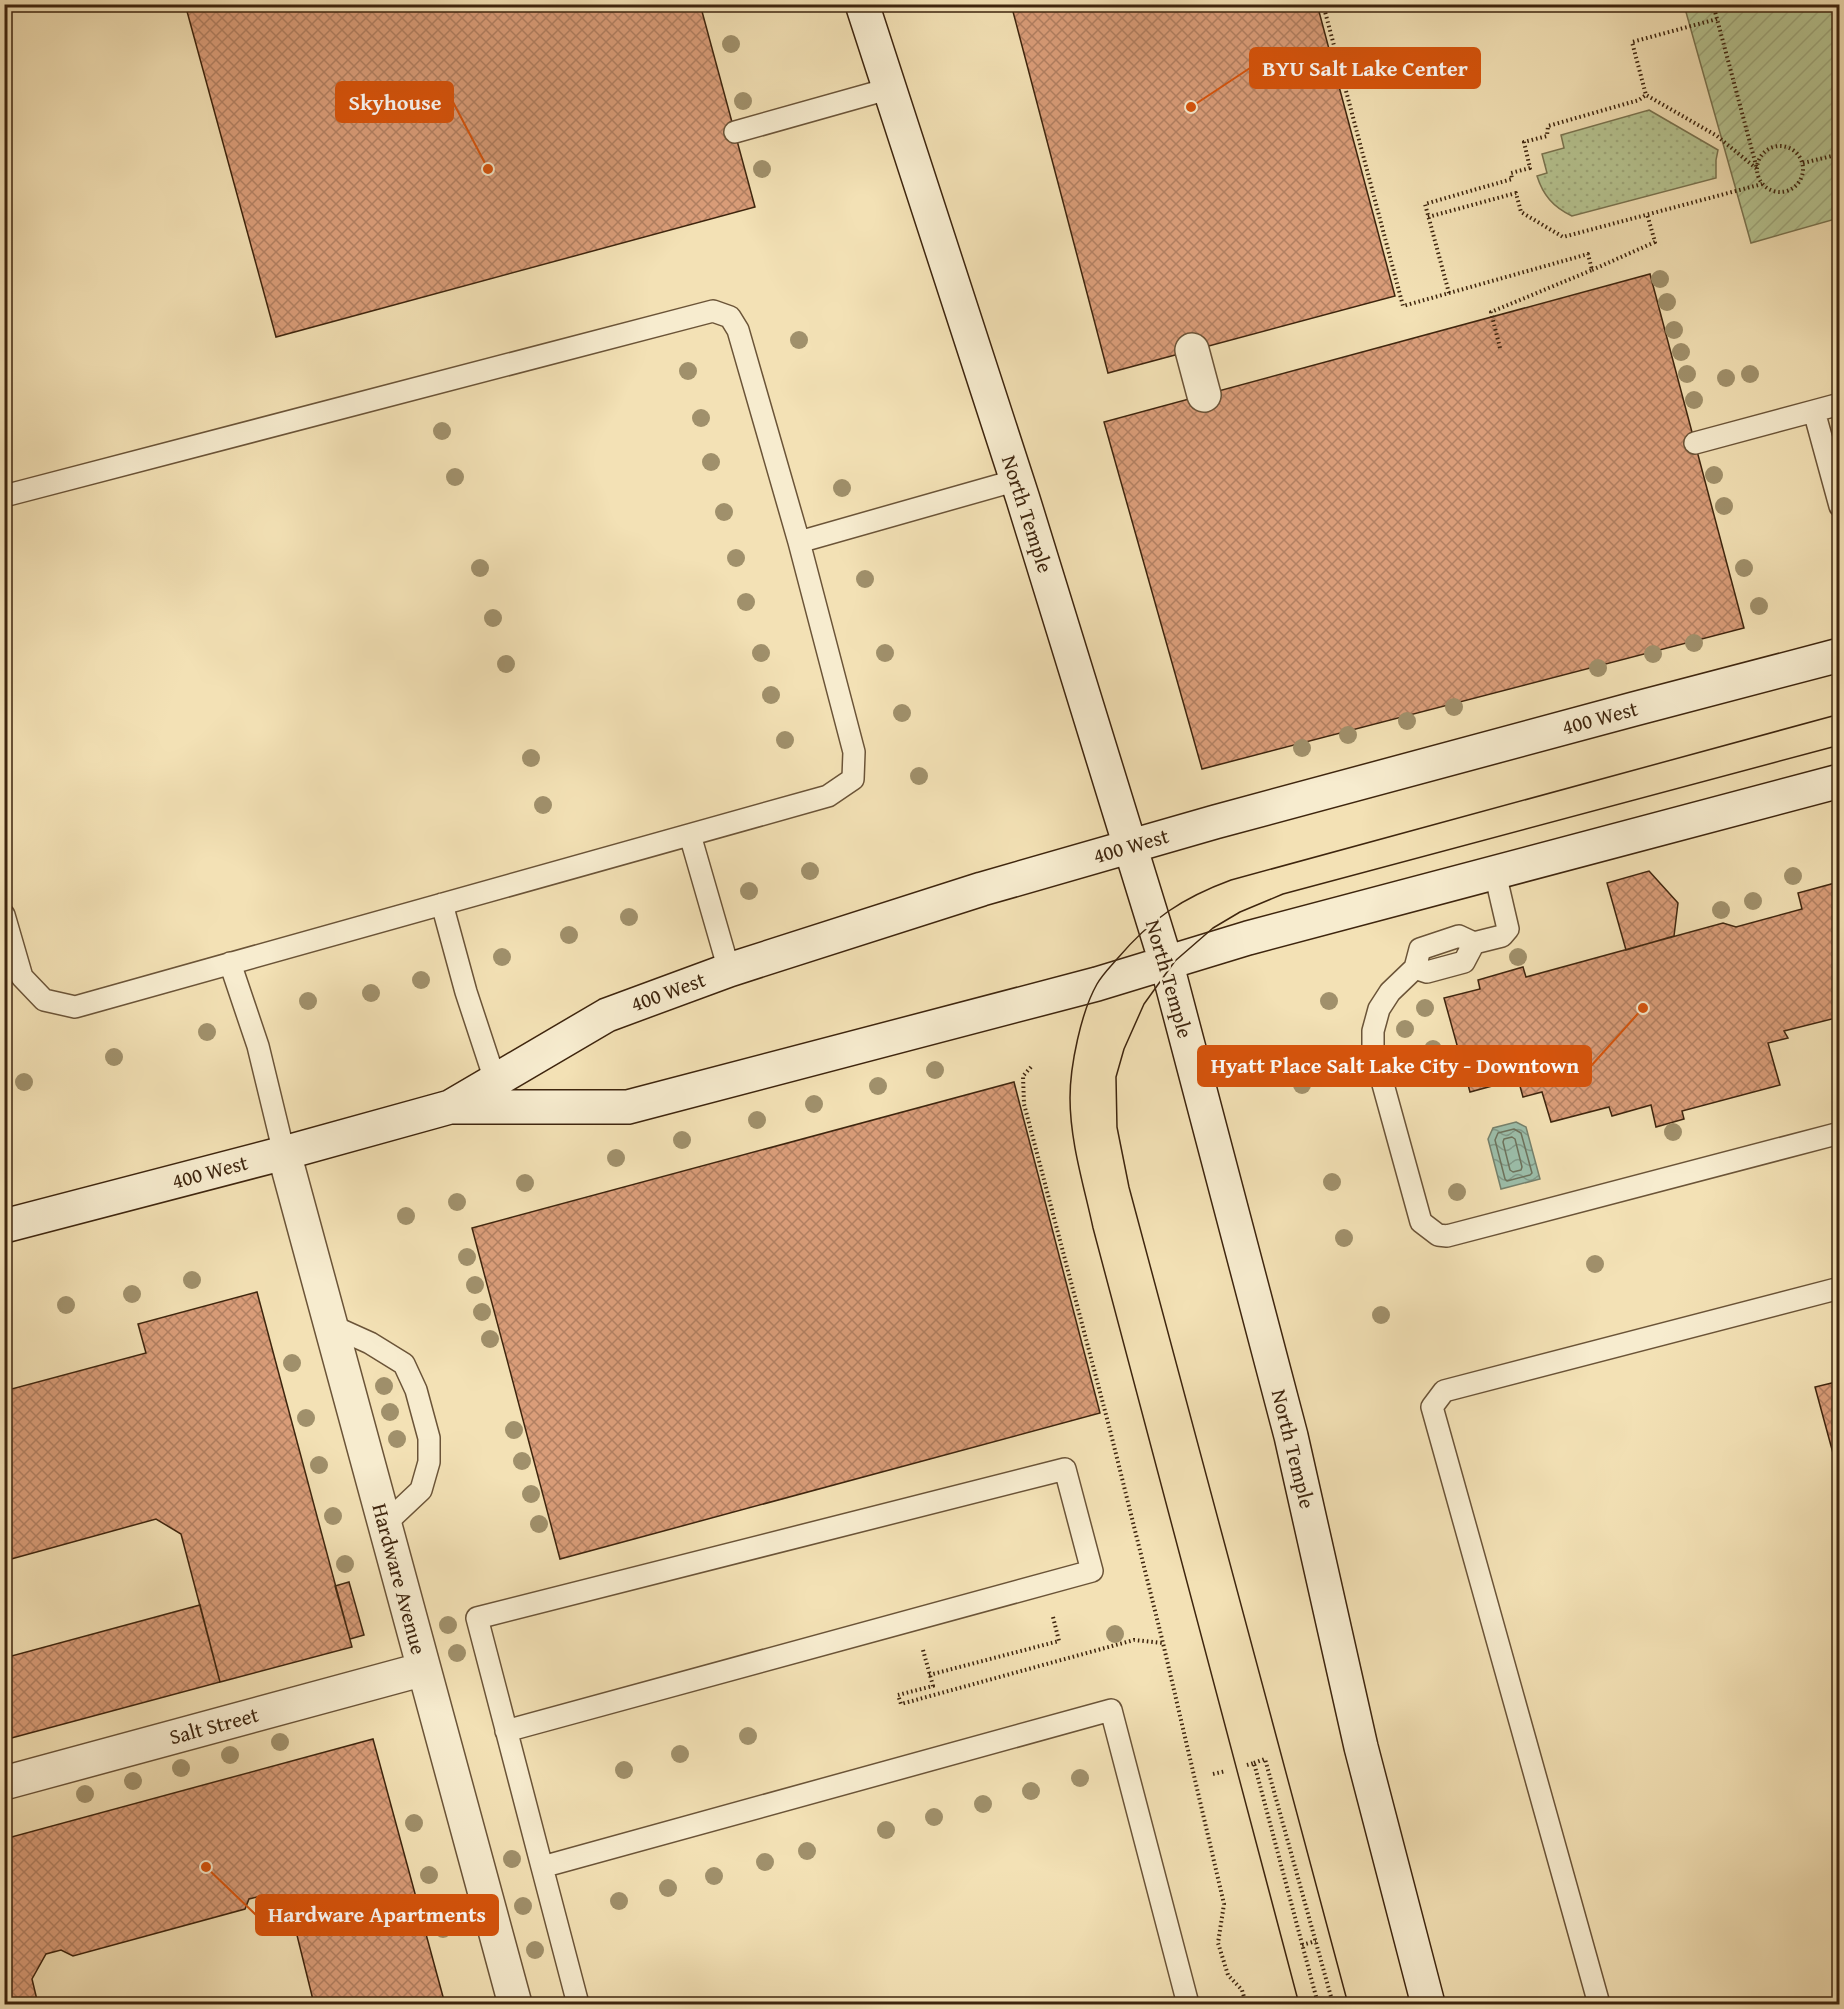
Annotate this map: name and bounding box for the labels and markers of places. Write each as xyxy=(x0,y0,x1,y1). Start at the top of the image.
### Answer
callout: BYU Salt Lake Center xyxy=(1250,48,1480,88)
callout: Skyhouse xyxy=(336,82,453,122)
callout: Hyatt Place Salt Lake City - Downtown xyxy=(1198,1046,1591,1086)
callout: Hardware Apartments xyxy=(256,1895,498,1935)

